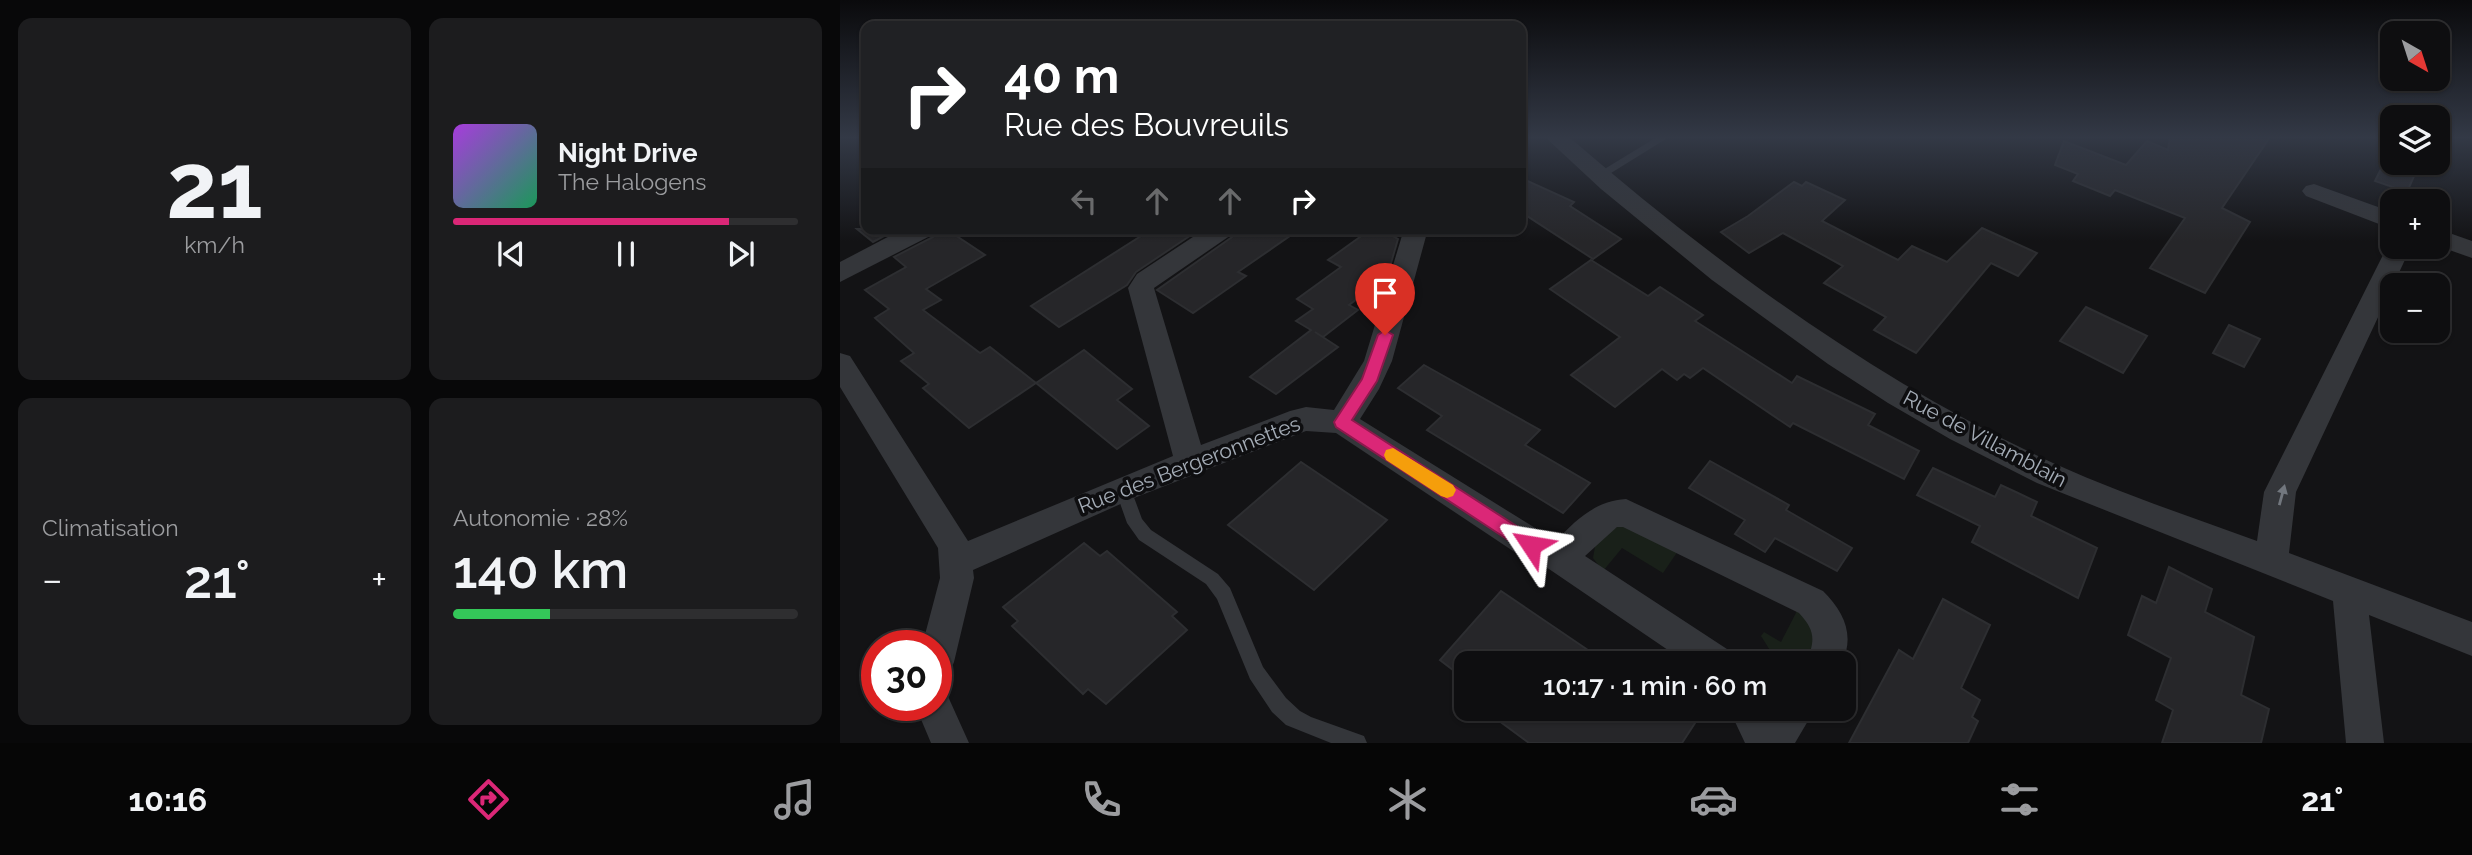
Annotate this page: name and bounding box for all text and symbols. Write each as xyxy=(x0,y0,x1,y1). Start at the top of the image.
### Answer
north arrow xyxy=(2380,21,2450,91)
map controls xyxy=(2380,21,2450,343)
text: 40 m xyxy=(1004,47,1119,104)
icon: right xyxy=(889,49,980,140)
button: layers xyxy=(2380,105,2450,175)
text: Rue des Bouvreuils xyxy=(1004,106,1289,143)
text: 21 xyxy=(166,132,263,239)
text: Night Drive xyxy=(558,138,697,168)
text: The Halogens xyxy=(558,168,706,195)
icon: left xyxy=(1065,182,1103,220)
icon: ahead xyxy=(1138,182,1176,220)
icon: ahead xyxy=(1211,182,1249,220)
icon: right xyxy=(1284,182,1322,220)
button: + xyxy=(2380,189,2450,259)
text: km/h xyxy=(184,231,245,258)
icon: previous xyxy=(492,235,530,273)
icon: pause xyxy=(607,235,645,273)
icon: next xyxy=(722,235,760,273)
pin xyxy=(1355,263,1415,335)
button: − xyxy=(2380,273,2450,343)
icon: arrive xyxy=(1366,274,1404,312)
street label: Rue de Villamblain xyxy=(1899,385,2071,492)
street label: Rue des Bergeronnettes xyxy=(1074,411,1303,518)
one-way arrow xyxy=(2277,484,2287,505)
text: Autonomie · 28% xyxy=(453,504,628,531)
position arrow xyxy=(1494,508,1568,582)
text: Climatisation xyxy=(42,514,179,541)
text: 140 km xyxy=(453,539,628,600)
text: 21° xyxy=(184,549,250,610)
text: − xyxy=(42,557,62,602)
text: + xyxy=(371,557,387,602)
speed limit sign: 30 xyxy=(861,630,952,721)
text: 10:17 · 1 min · 60 m xyxy=(1543,671,1767,701)
icon: directions xyxy=(464,775,513,824)
icon: music xyxy=(770,775,819,824)
icon: phone xyxy=(1077,775,1126,824)
icon: climate xyxy=(1383,775,1432,824)
icon: car xyxy=(1689,775,1738,824)
icon: filters xyxy=(1995,775,2044,824)
text: 10:16 xyxy=(129,781,207,818)
text: 21° xyxy=(2301,781,2343,818)

